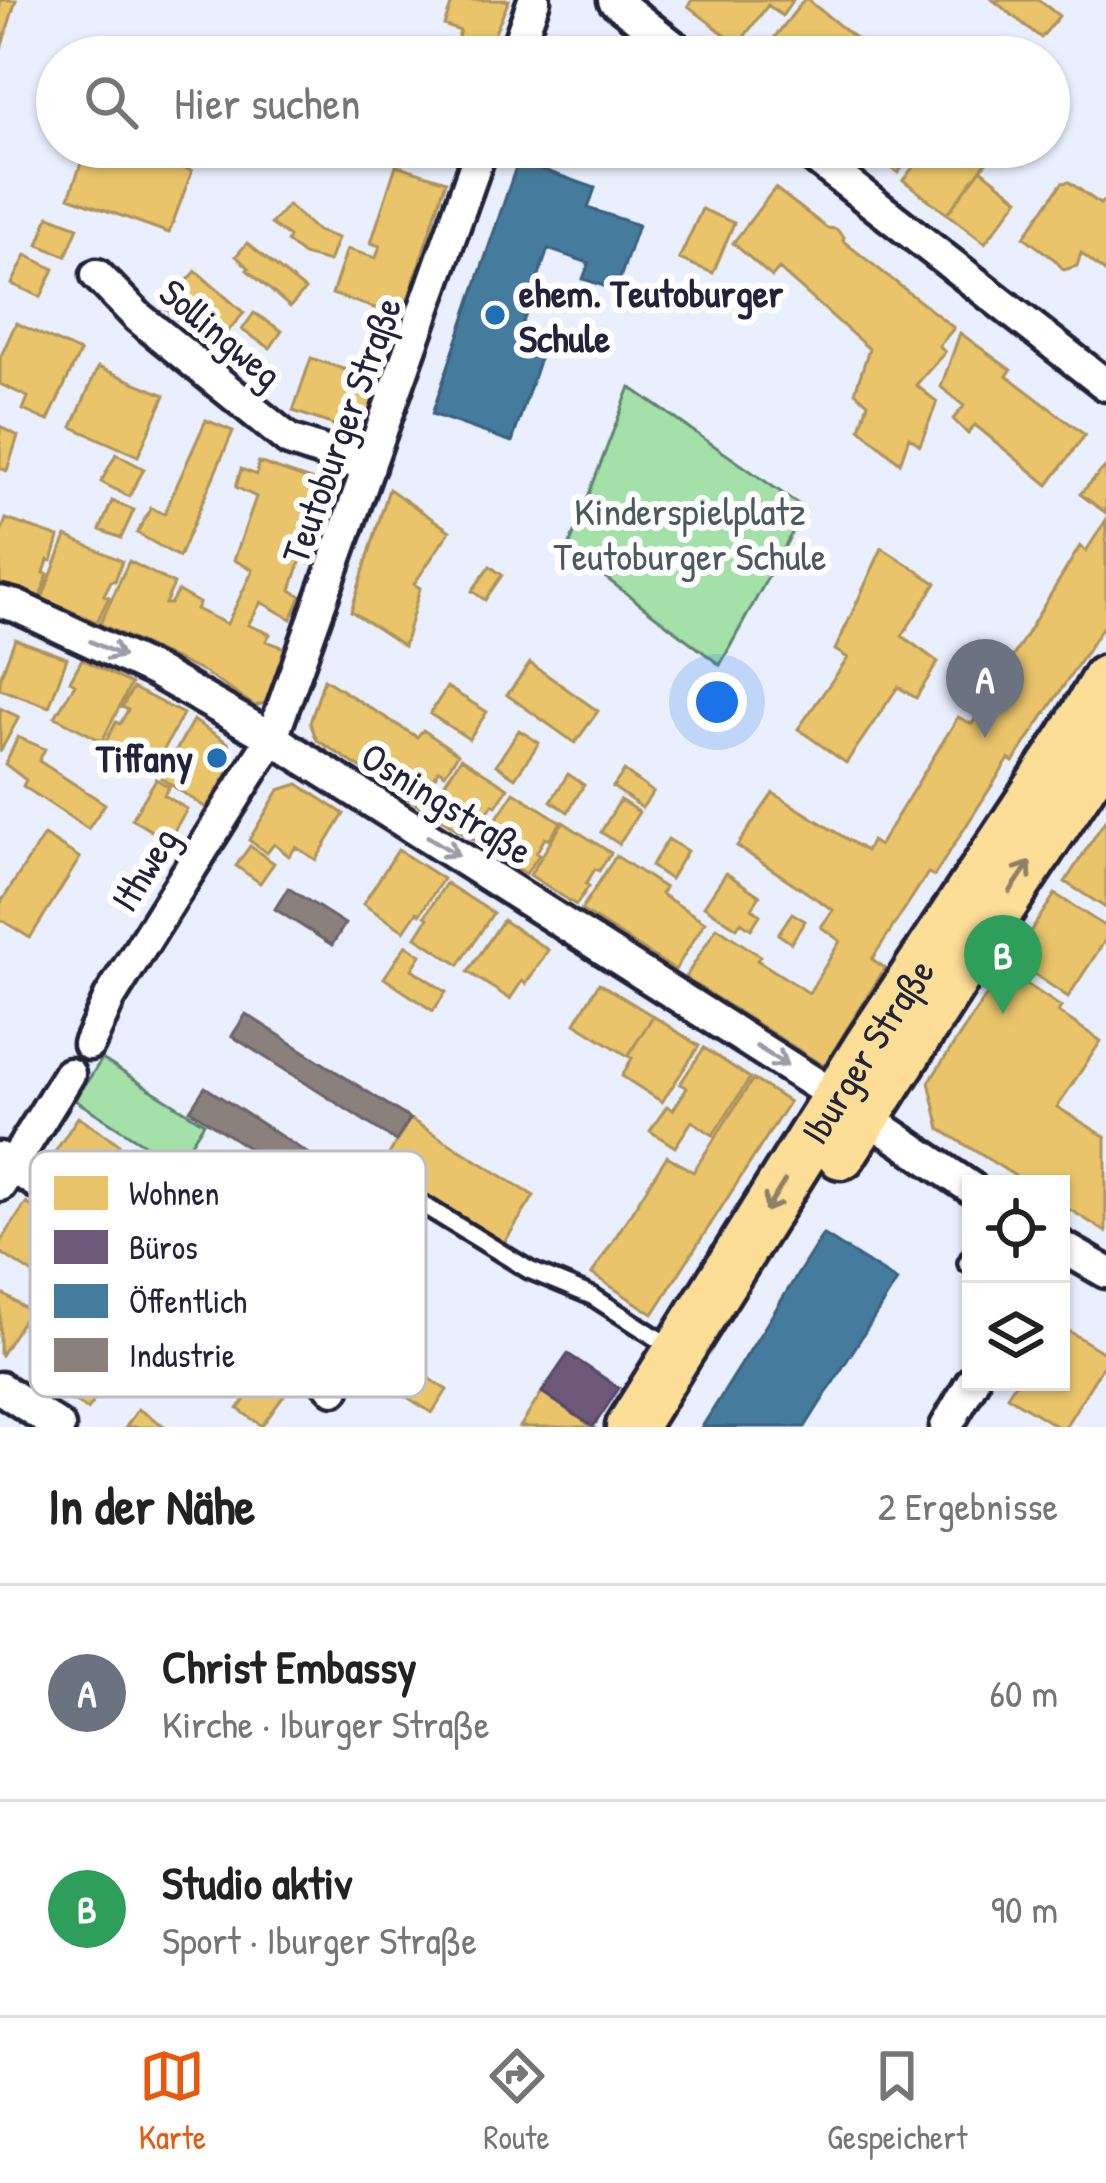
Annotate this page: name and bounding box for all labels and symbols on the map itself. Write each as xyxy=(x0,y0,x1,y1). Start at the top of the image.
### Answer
street label: Sollingweg xyxy=(149,266,294,400)
place label: ehem. Teutoburger Schule xyxy=(519,266,784,364)
street label: Teutoburger Straße xyxy=(268,289,413,570)
marker: ehem. Teutoburger Schule xyxy=(482,302,508,328)
park label: Kinderspielplatz Teutoburger Schule xyxy=(554,484,826,582)
one-way arrow xyxy=(88,639,124,661)
pin: A xyxy=(946,639,1024,738)
your location xyxy=(687,672,747,732)
street label: Osningstraße xyxy=(351,729,543,876)
place label: Tiffany xyxy=(95,731,193,785)
marker: Tiffany xyxy=(204,745,230,771)
street label: Ithweg xyxy=(97,817,190,921)
one-way arrow xyxy=(425,834,459,859)
one-way arrow xyxy=(1007,860,1032,894)
pin: B xyxy=(964,915,1042,1014)
street label: Iburger Straße xyxy=(788,948,946,1154)
one-way arrow xyxy=(754,1043,788,1068)
legend xyxy=(30,1151,426,1397)
text: Wohnen xyxy=(129,1171,219,1215)
one-way arrow xyxy=(763,1179,787,1213)
text: Büros xyxy=(129,1225,198,1269)
text: Öffentlich xyxy=(129,1279,247,1323)
text: Industrie xyxy=(129,1333,235,1377)

